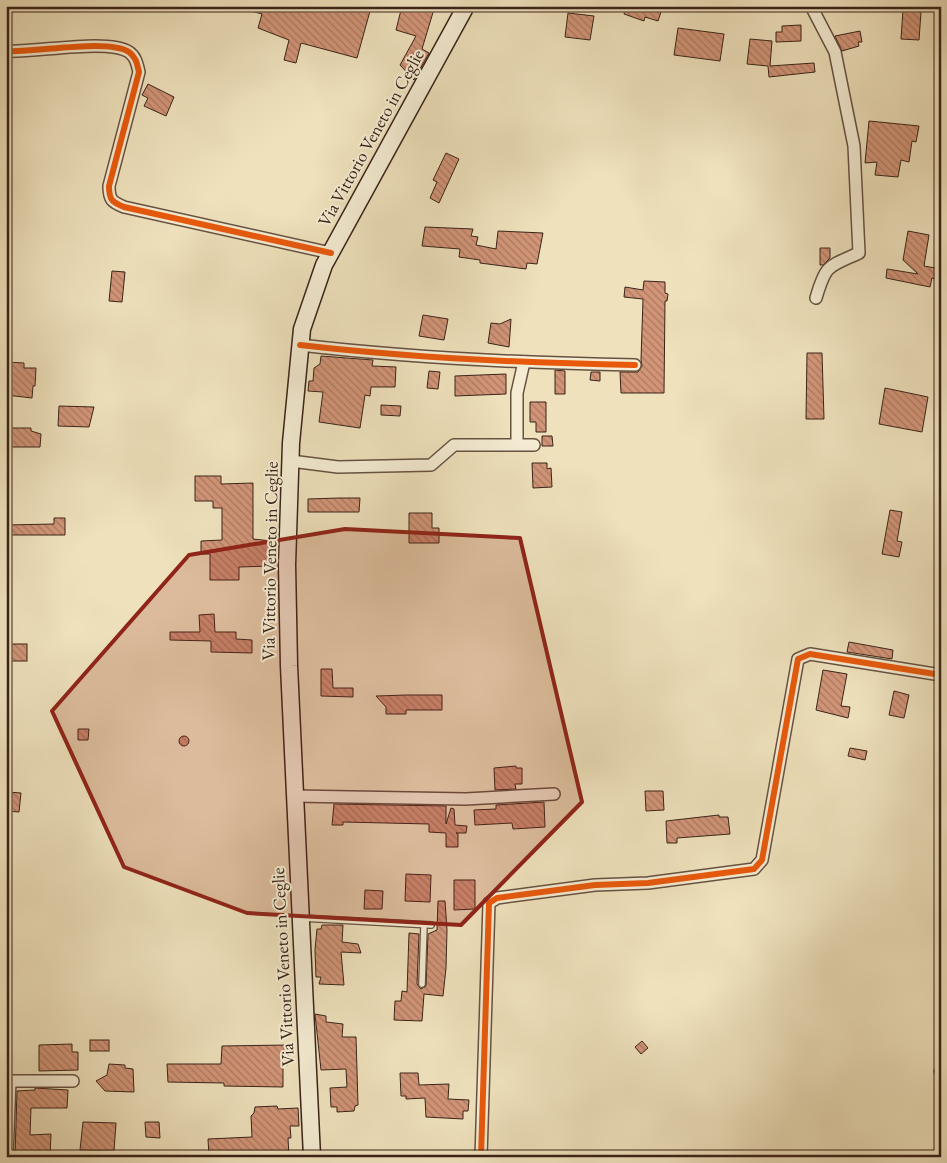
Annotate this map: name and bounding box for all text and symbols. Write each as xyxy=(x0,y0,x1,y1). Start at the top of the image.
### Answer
street label: Via Vittorio Veneto in Ceglie xyxy=(312,45,429,230)
street label: Via Vittorio Veneto in Ceglie xyxy=(256,461,283,661)
street label: Via Vittorio Veneto in Ceglie xyxy=(266,867,299,1067)

